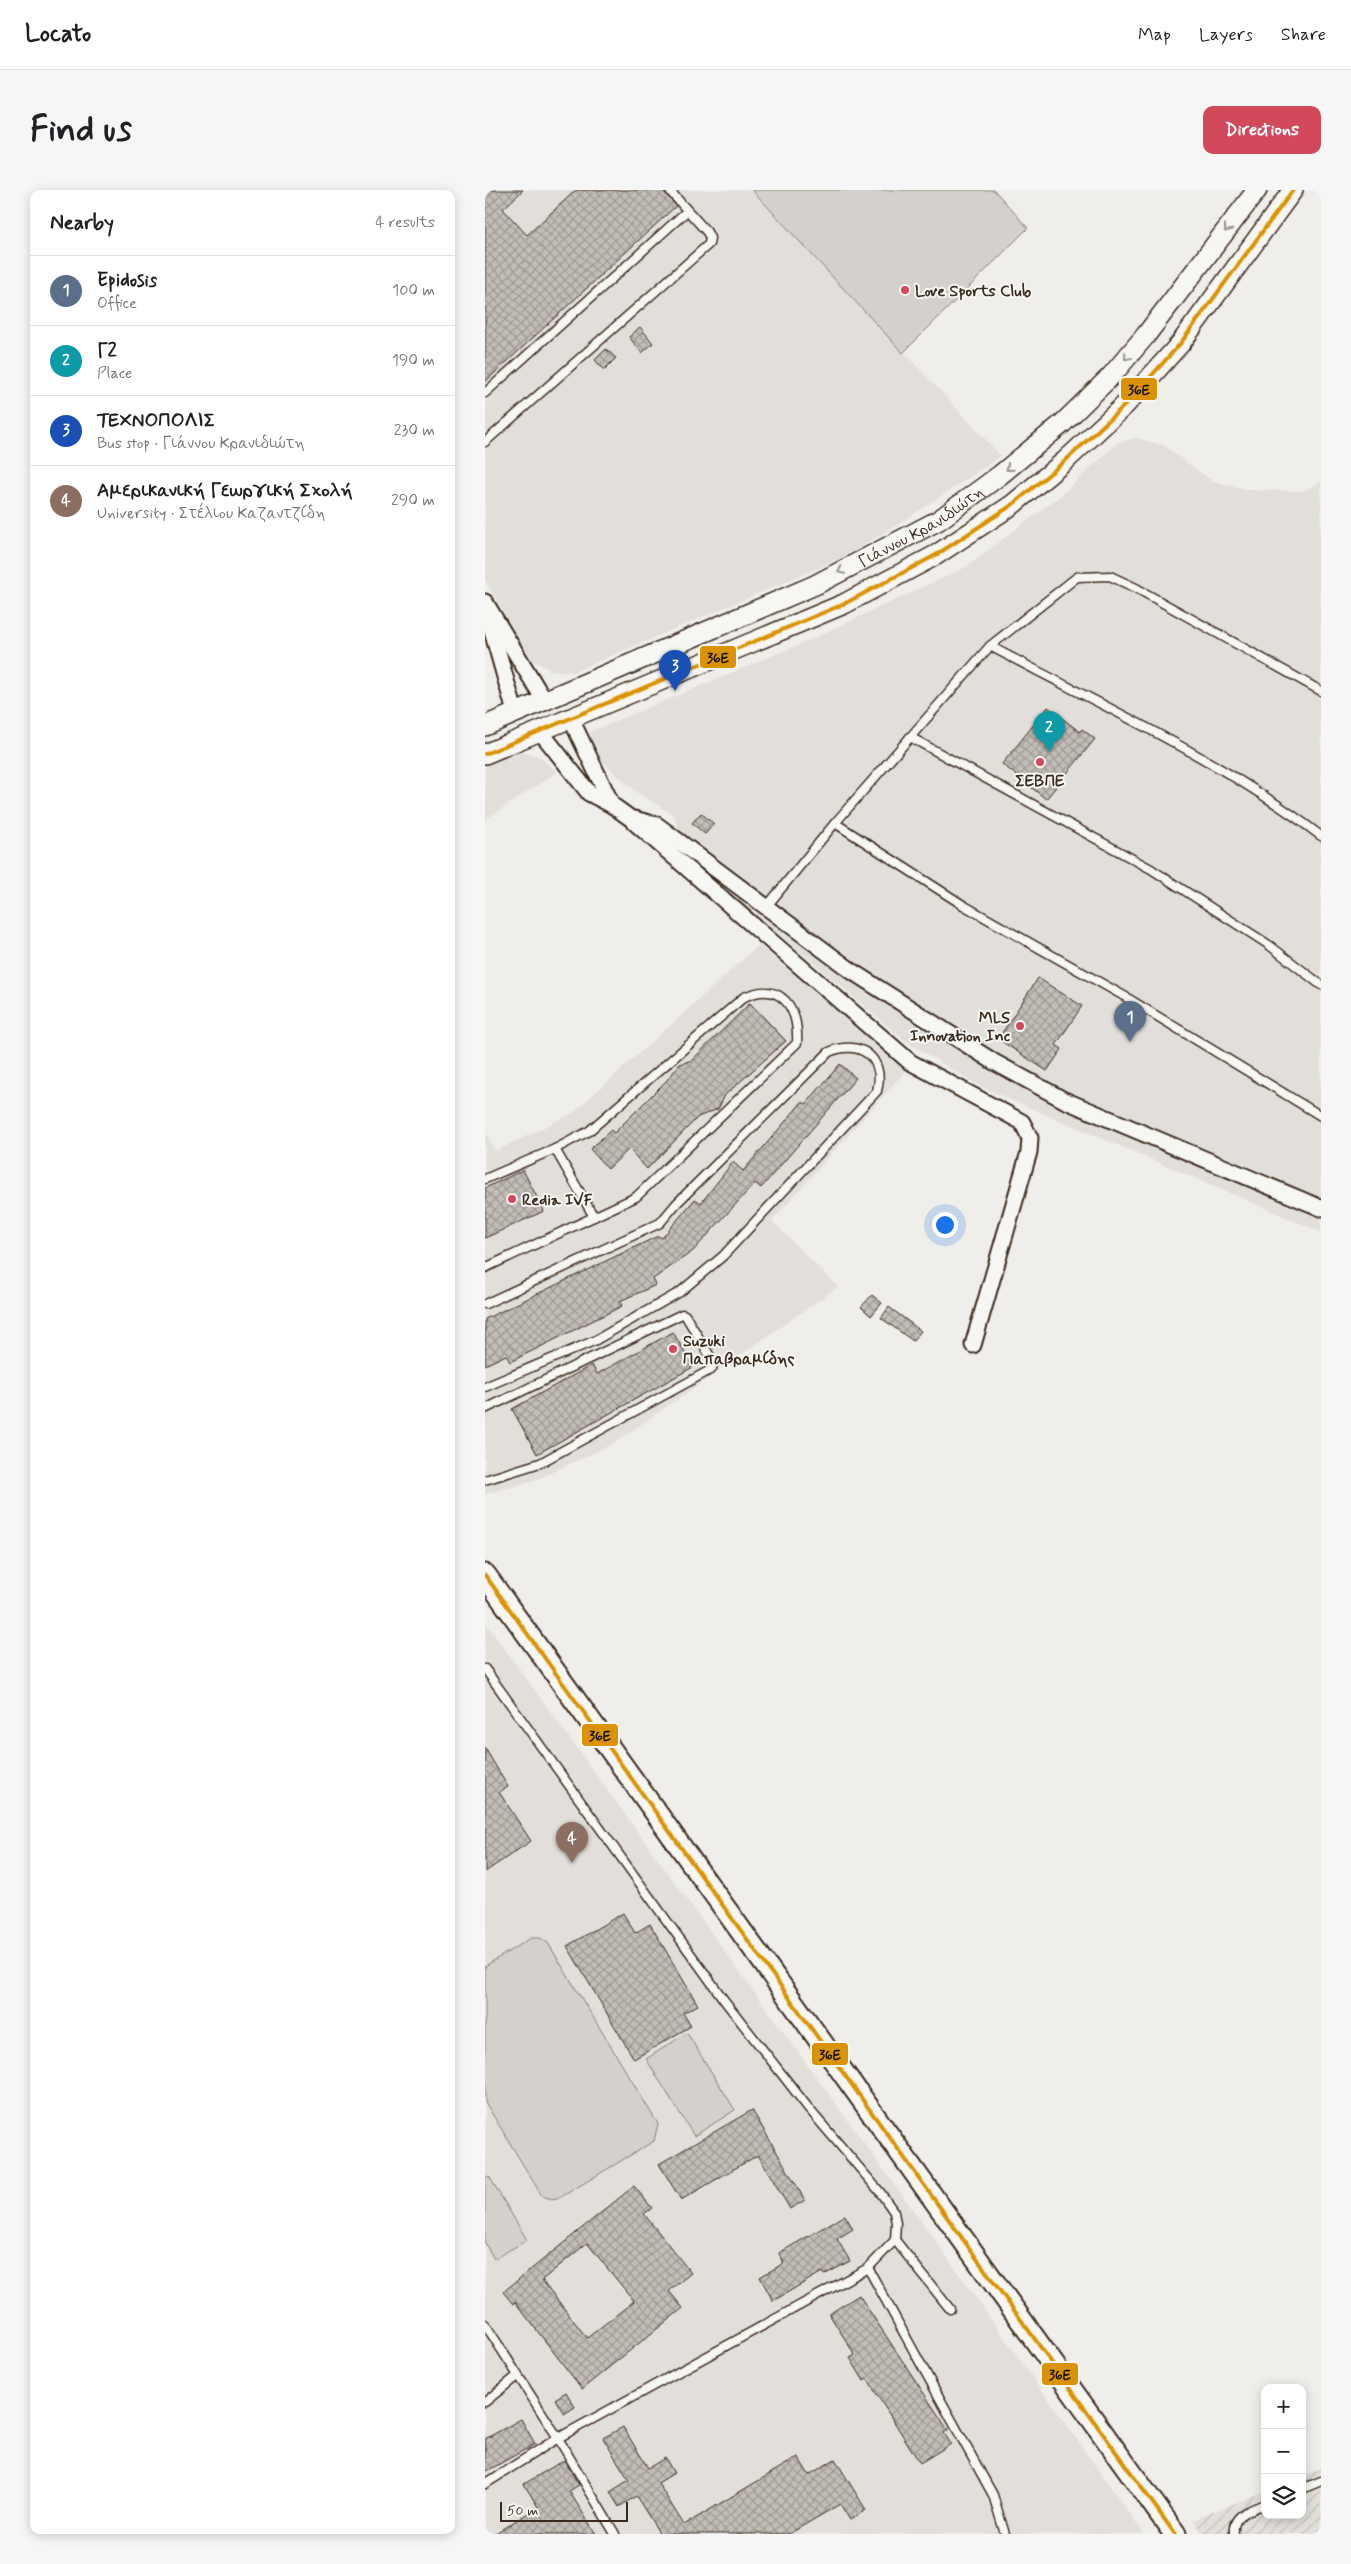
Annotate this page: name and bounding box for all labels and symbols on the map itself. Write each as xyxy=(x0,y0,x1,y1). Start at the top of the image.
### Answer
one-way arrow xyxy=(1224,223,1233,233)
place label: Love Sports Club xyxy=(915,281,1032,302)
marker: Love Sports Club xyxy=(899,284,911,296)
one-way arrow xyxy=(1124,351,1133,360)
line badge: 36Ε xyxy=(1120,377,1158,401)
text: 36Ε xyxy=(1128,381,1150,399)
one-way arrow xyxy=(1005,462,1014,471)
street label: Γιάννου Κρανιδιώτη xyxy=(855,482,988,572)
one-way arrow xyxy=(838,565,847,575)
line badge: 36Ε xyxy=(699,645,737,669)
text: 36Ε xyxy=(707,649,729,667)
pin: 3 xyxy=(659,650,691,691)
pin: 2 xyxy=(1033,711,1065,752)
marker: ΣΕΒΠΕ xyxy=(1034,756,1046,768)
place label: ΣΕΒΠΕ xyxy=(1015,771,1065,792)
pin: 1 xyxy=(1114,1001,1146,1042)
place label: MLS Innovation Inc xyxy=(910,1008,1011,1047)
marker: MLS Innovation Inc xyxy=(1014,1020,1026,1032)
place label: Redia IVF xyxy=(522,1190,593,1211)
marker: Redia IVF xyxy=(506,1193,518,1205)
your location xyxy=(932,1212,958,1238)
place label: Suzuki Παπαβραμίδης xyxy=(683,1331,795,1370)
marker: Suzuki Παπαβραμίδης xyxy=(667,1343,679,1355)
line badge: 36Ε xyxy=(581,1723,619,1747)
text: 36Ε xyxy=(589,1727,611,1745)
pin: 4 xyxy=(556,1822,588,1863)
line badge: 36Ε xyxy=(811,2042,849,2066)
text: 36Ε xyxy=(819,2046,841,2064)
line badge: 36Ε xyxy=(1041,2362,1079,2386)
text: 36Ε xyxy=(1049,2366,1071,2384)
scale bar xyxy=(500,2499,627,2522)

